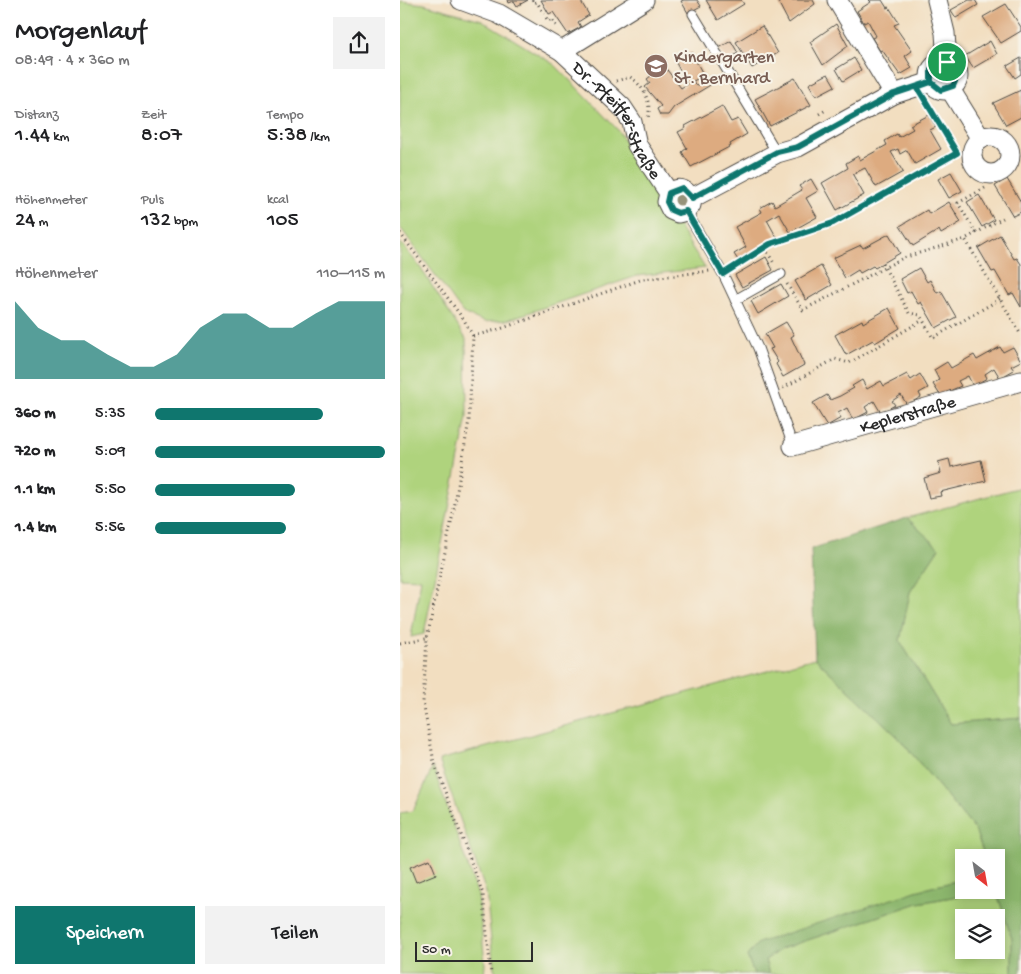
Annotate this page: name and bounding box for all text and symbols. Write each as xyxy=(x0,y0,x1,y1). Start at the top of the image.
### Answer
text: Morgenlauf xyxy=(15,16,146,49)
button: share xyxy=(333,17,385,69)
pin xyxy=(926,41,968,83)
place label: Kindergarten St. Bernhard xyxy=(674,48,775,90)
icon: arrive xyxy=(933,48,961,76)
text: 08:49 · 4 × 360 m xyxy=(15,52,130,71)
school or university icon: Kindergarten St. Bernhard xyxy=(643,53,669,79)
street label: Dr.-Pfeiffer-Straße xyxy=(566,57,665,185)
text: Distanz xyxy=(15,107,59,124)
text: Zeit xyxy=(141,107,166,124)
text: Tempo xyxy=(267,107,304,124)
text: 1.44 xyxy=(15,124,50,149)
text: 8:07 xyxy=(141,124,182,149)
text: 5:38 xyxy=(267,124,307,149)
text: km xyxy=(50,129,69,146)
text: /km xyxy=(307,129,330,146)
text: Höhenmeter xyxy=(15,192,87,209)
text: Puls xyxy=(141,192,164,209)
text: kcal xyxy=(267,192,289,209)
text: 24 xyxy=(15,209,35,234)
text: 132 xyxy=(141,209,171,234)
text: 105 xyxy=(267,209,298,234)
text: m xyxy=(35,214,49,231)
text: bpm xyxy=(171,214,198,231)
text: Höhenmeter xyxy=(15,265,97,284)
text: 110–115 m xyxy=(317,265,385,284)
street label: Keplerstraße xyxy=(858,392,959,439)
text: 360 m xyxy=(15,405,56,424)
text: 5:35 xyxy=(95,405,125,424)
text: 720 m xyxy=(15,443,55,462)
text: 5:09 xyxy=(95,443,126,462)
text: 1.1 km xyxy=(15,481,55,500)
text: 5:50 xyxy=(95,481,126,500)
text: 1.4 km xyxy=(15,519,56,538)
text: 5:56 xyxy=(95,519,125,538)
north arrow xyxy=(955,849,1005,899)
map controls xyxy=(955,849,1005,959)
button: Speichern xyxy=(15,906,195,964)
button: Teilen xyxy=(205,906,385,964)
button: layers xyxy=(955,909,1005,959)
scale bar xyxy=(415,939,532,962)
text: 50 m xyxy=(422,942,451,959)

